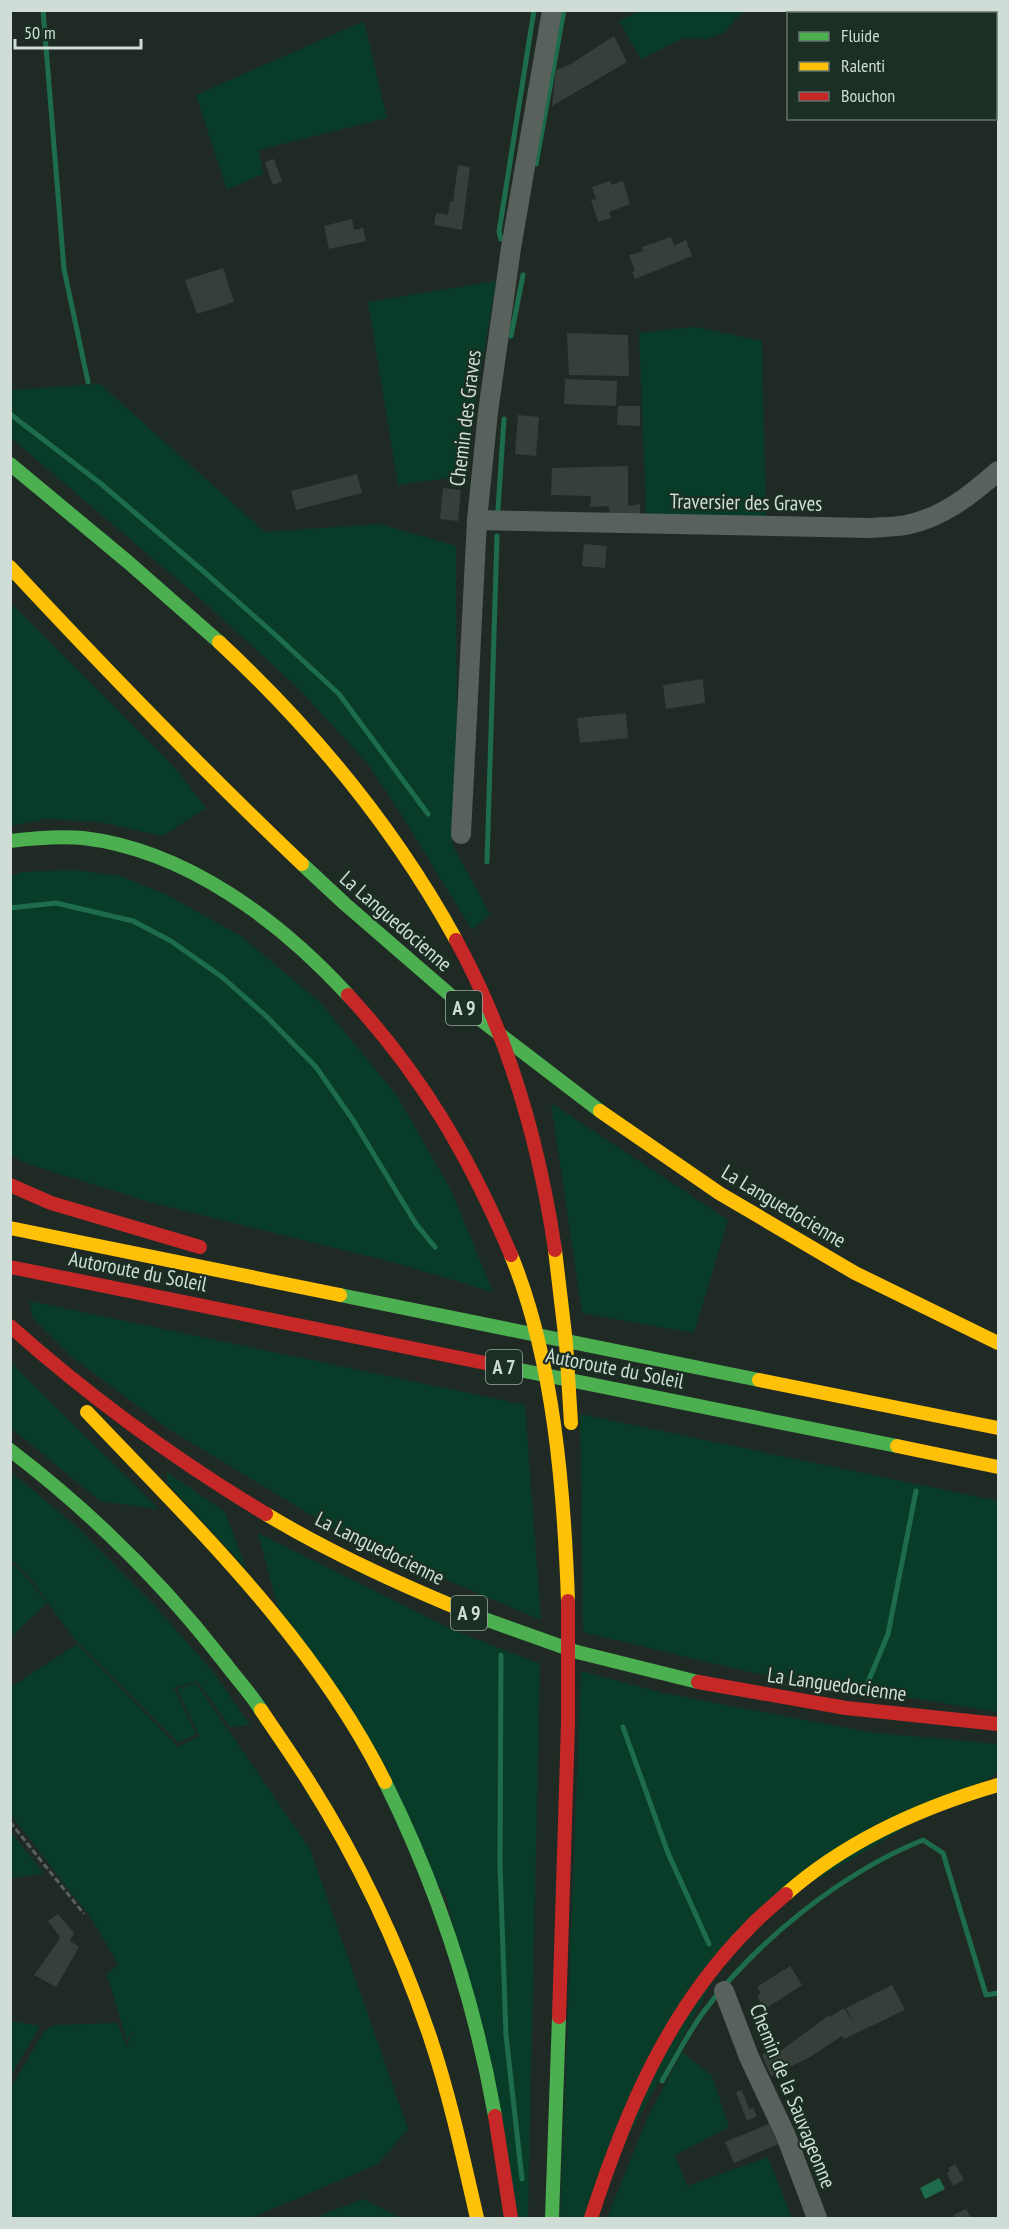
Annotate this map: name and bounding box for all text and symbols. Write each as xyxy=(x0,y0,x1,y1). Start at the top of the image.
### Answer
scale bar xyxy=(15,12,141,50)
legend xyxy=(787,12,997,120)
text: 50 m xyxy=(24,21,56,44)
text: Fluide xyxy=(841,24,880,47)
text: Ralenti xyxy=(841,54,885,77)
text: Bouchon xyxy=(841,84,895,107)
street label: Chemin des Graves xyxy=(443,348,487,488)
street label: Traversier des Graves xyxy=(669,487,823,517)
street label: La Languedocienne xyxy=(334,865,458,977)
road number: A 9 xyxy=(446,991,482,1025)
street label: La Languedocienne xyxy=(717,1158,851,1254)
street label: Autoroute du Soleil xyxy=(67,1244,209,1298)
street label: Autoroute du Soleil xyxy=(544,1341,686,1395)
road number: A 7 xyxy=(486,1350,522,1384)
street label: La Languedocienne xyxy=(311,1505,449,1591)
road number: A 9 xyxy=(451,1596,487,1630)
street label: La Languedocienne xyxy=(766,1661,908,1707)
street label: Chemin de la Sauvageonne xyxy=(744,2000,842,2192)

